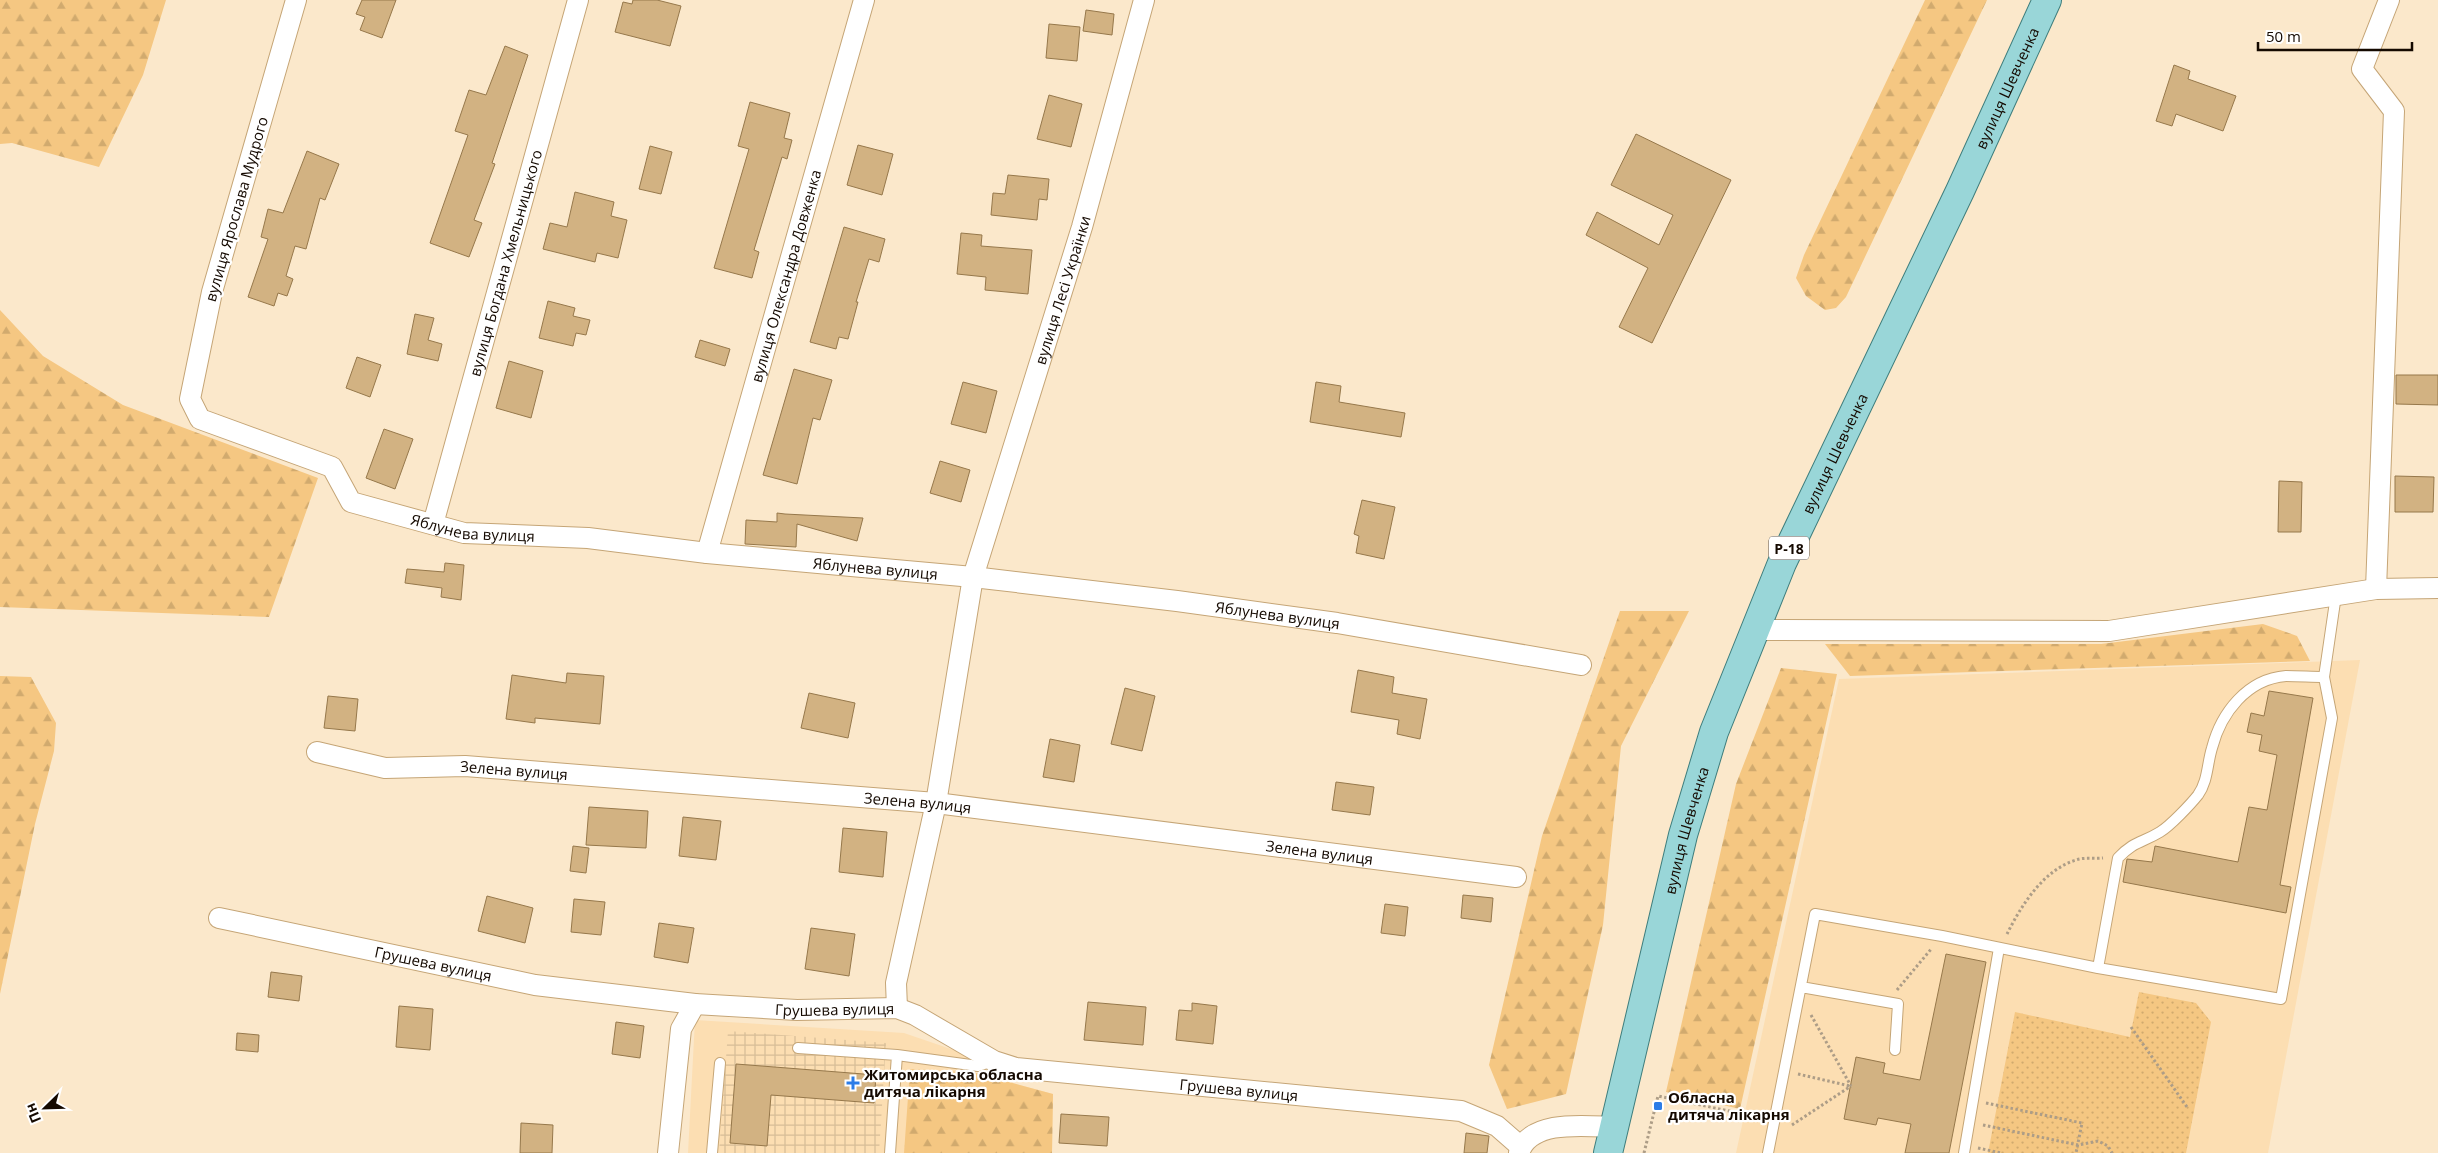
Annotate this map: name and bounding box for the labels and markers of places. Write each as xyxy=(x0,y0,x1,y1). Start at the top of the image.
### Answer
place label: Житомирська обласна дитяча лікарня xyxy=(864,1064,1043,1101)
marker: Житомирська обласна дитяча лікарня xyxy=(846,1076,860,1090)
place label: Обласна дитяча лікарня xyxy=(1668,1087,1790,1124)
marker: Обласна дитяча лікарня xyxy=(1652,1100,1664,1112)

